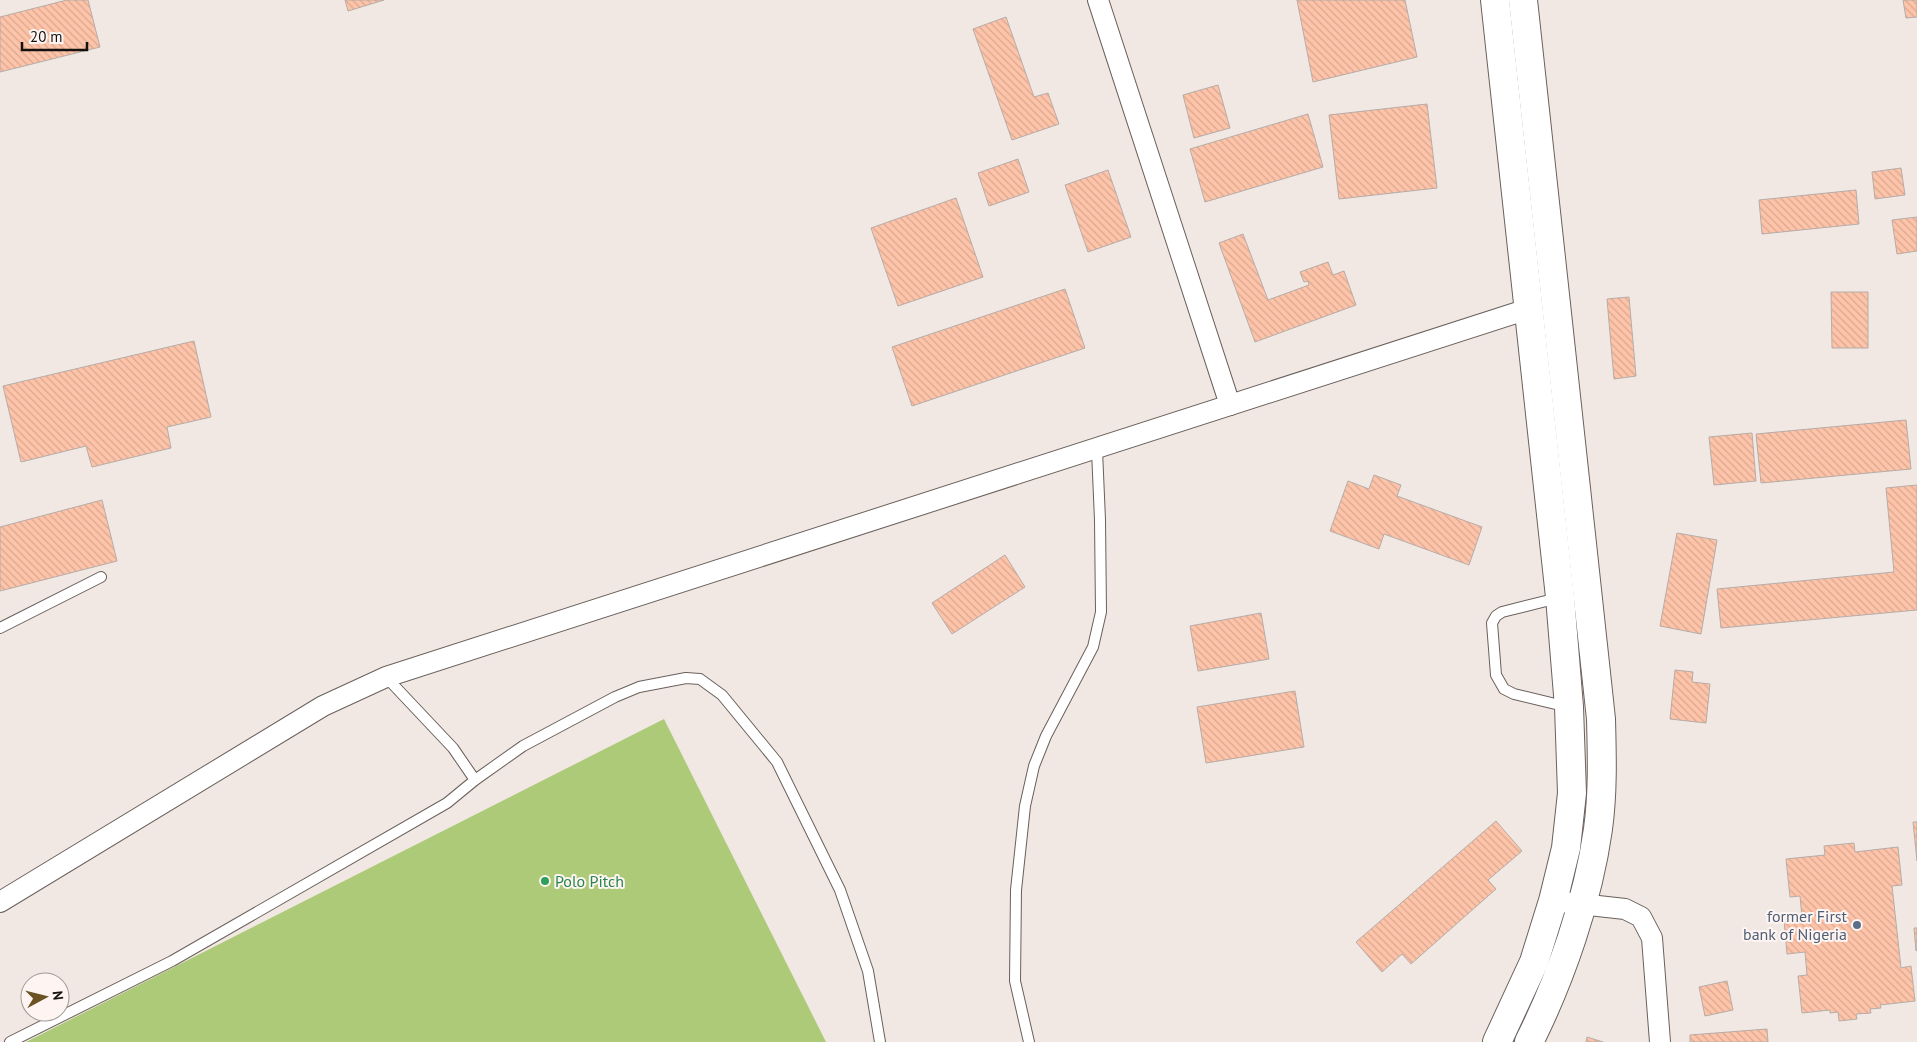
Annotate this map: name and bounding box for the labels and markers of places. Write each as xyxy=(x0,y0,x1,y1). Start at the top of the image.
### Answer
place label: Polo Pitch xyxy=(555,871,624,891)
marker: Polo Pitch xyxy=(539,875,551,887)
place label: former First bank of Nigeria xyxy=(1743,906,1848,944)
marker: former First bank of Nigeria xyxy=(1851,919,1863,931)

